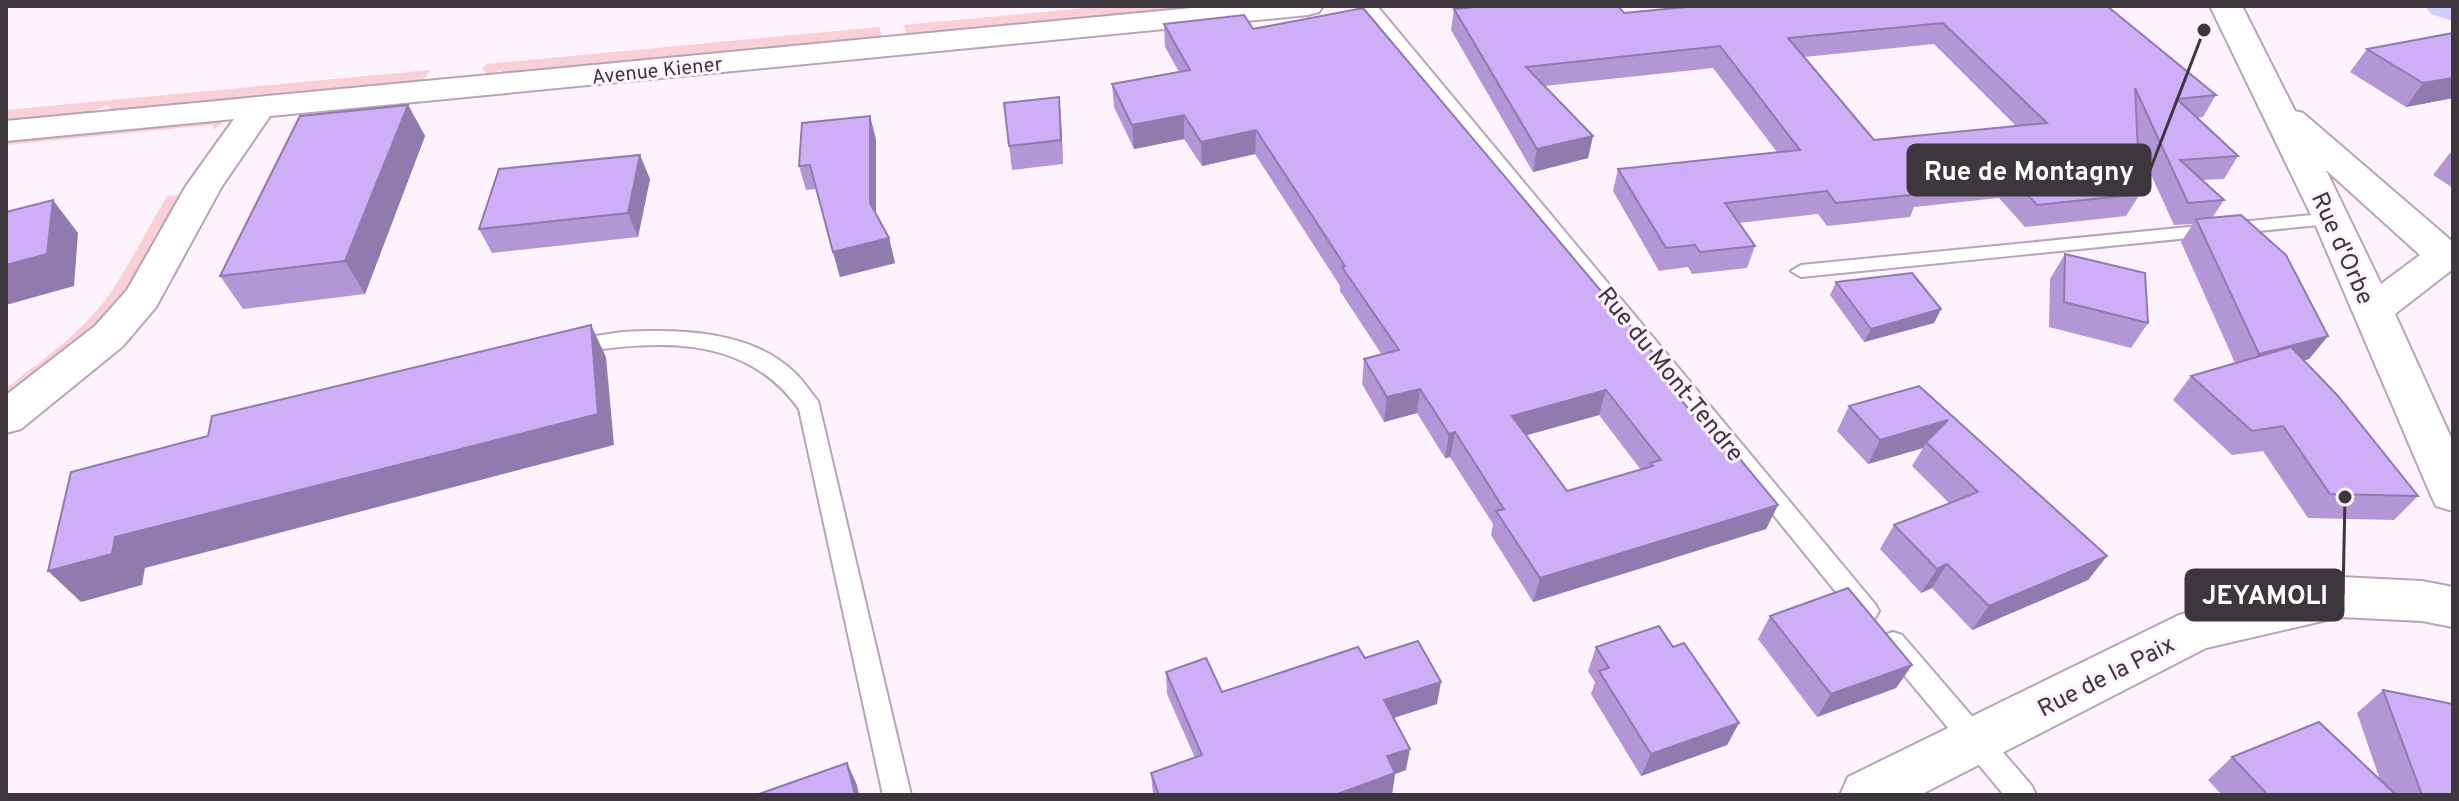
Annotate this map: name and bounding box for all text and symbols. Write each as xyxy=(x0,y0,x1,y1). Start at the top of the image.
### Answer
street label: Avenue Kiener xyxy=(591,52,724,92)
callout: Rue de Montagny xyxy=(1908,145,2150,195)
text: Rue de Montagny xyxy=(1924,157,2134,190)
street label: Rue d'Orbe xyxy=(2303,188,2379,310)
street label: Rue du Mont-Tendre xyxy=(1590,282,1749,469)
callout: JEYAMOLI xyxy=(2186,570,2343,620)
text: JEYAMOLI xyxy=(2202,581,2328,614)
street label: Rue de la Paix xyxy=(2033,630,2181,725)

